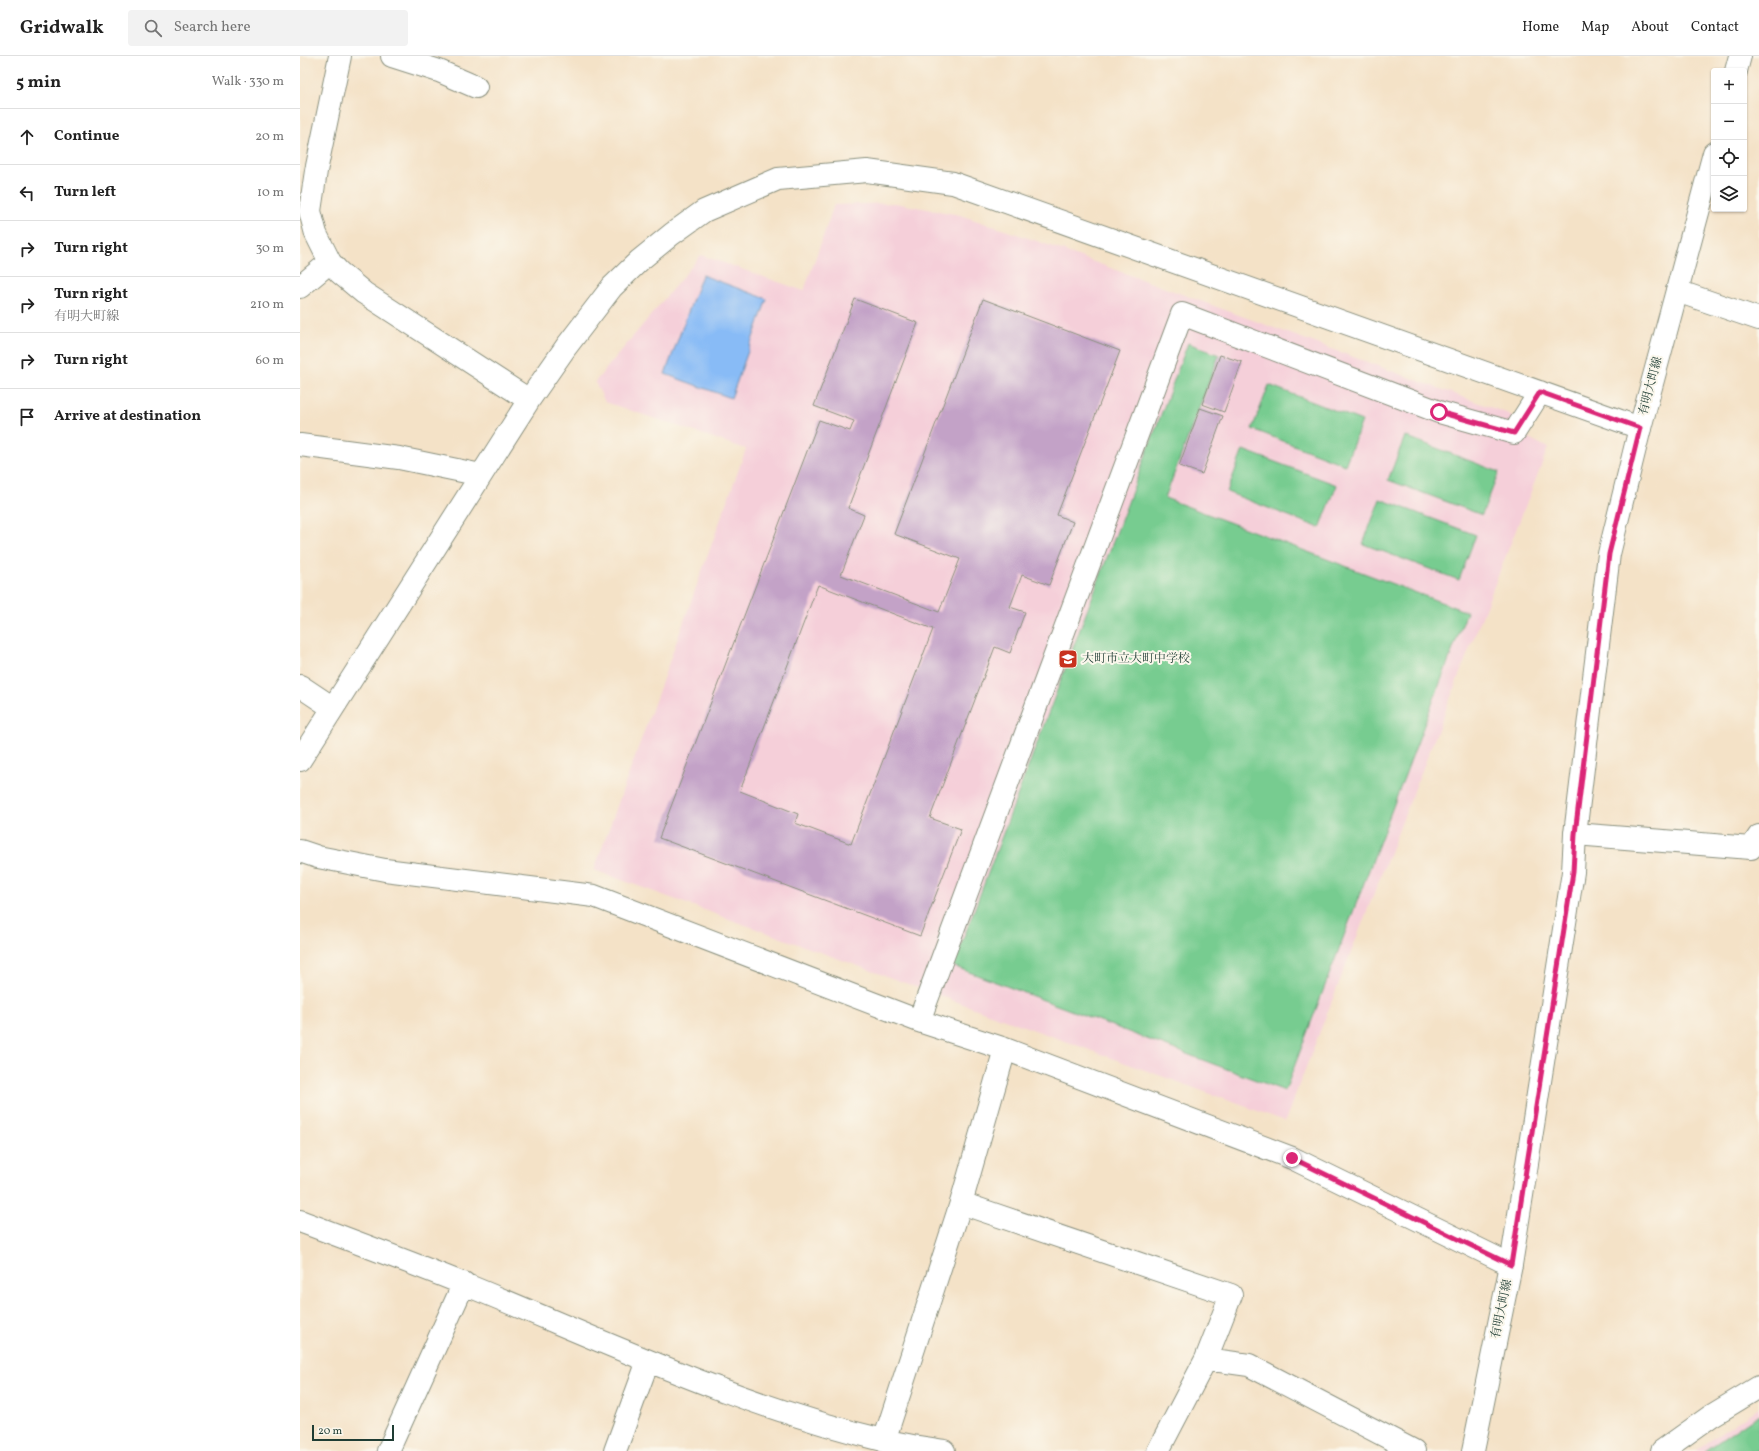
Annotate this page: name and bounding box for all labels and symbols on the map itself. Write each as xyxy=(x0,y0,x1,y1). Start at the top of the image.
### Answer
street label: 有明大町線 xyxy=(1636,355,1666,417)
route start xyxy=(1430,403,1448,421)
school or university icon: 大町市立大町中学校 xyxy=(1057,648,1079,670)
place label: 大町市立大町中学校 xyxy=(1082,651,1190,667)
route end xyxy=(1283,1149,1301,1167)
street label: 有明大町線 xyxy=(1488,1278,1516,1340)
scale bar xyxy=(312,1423,394,1442)

